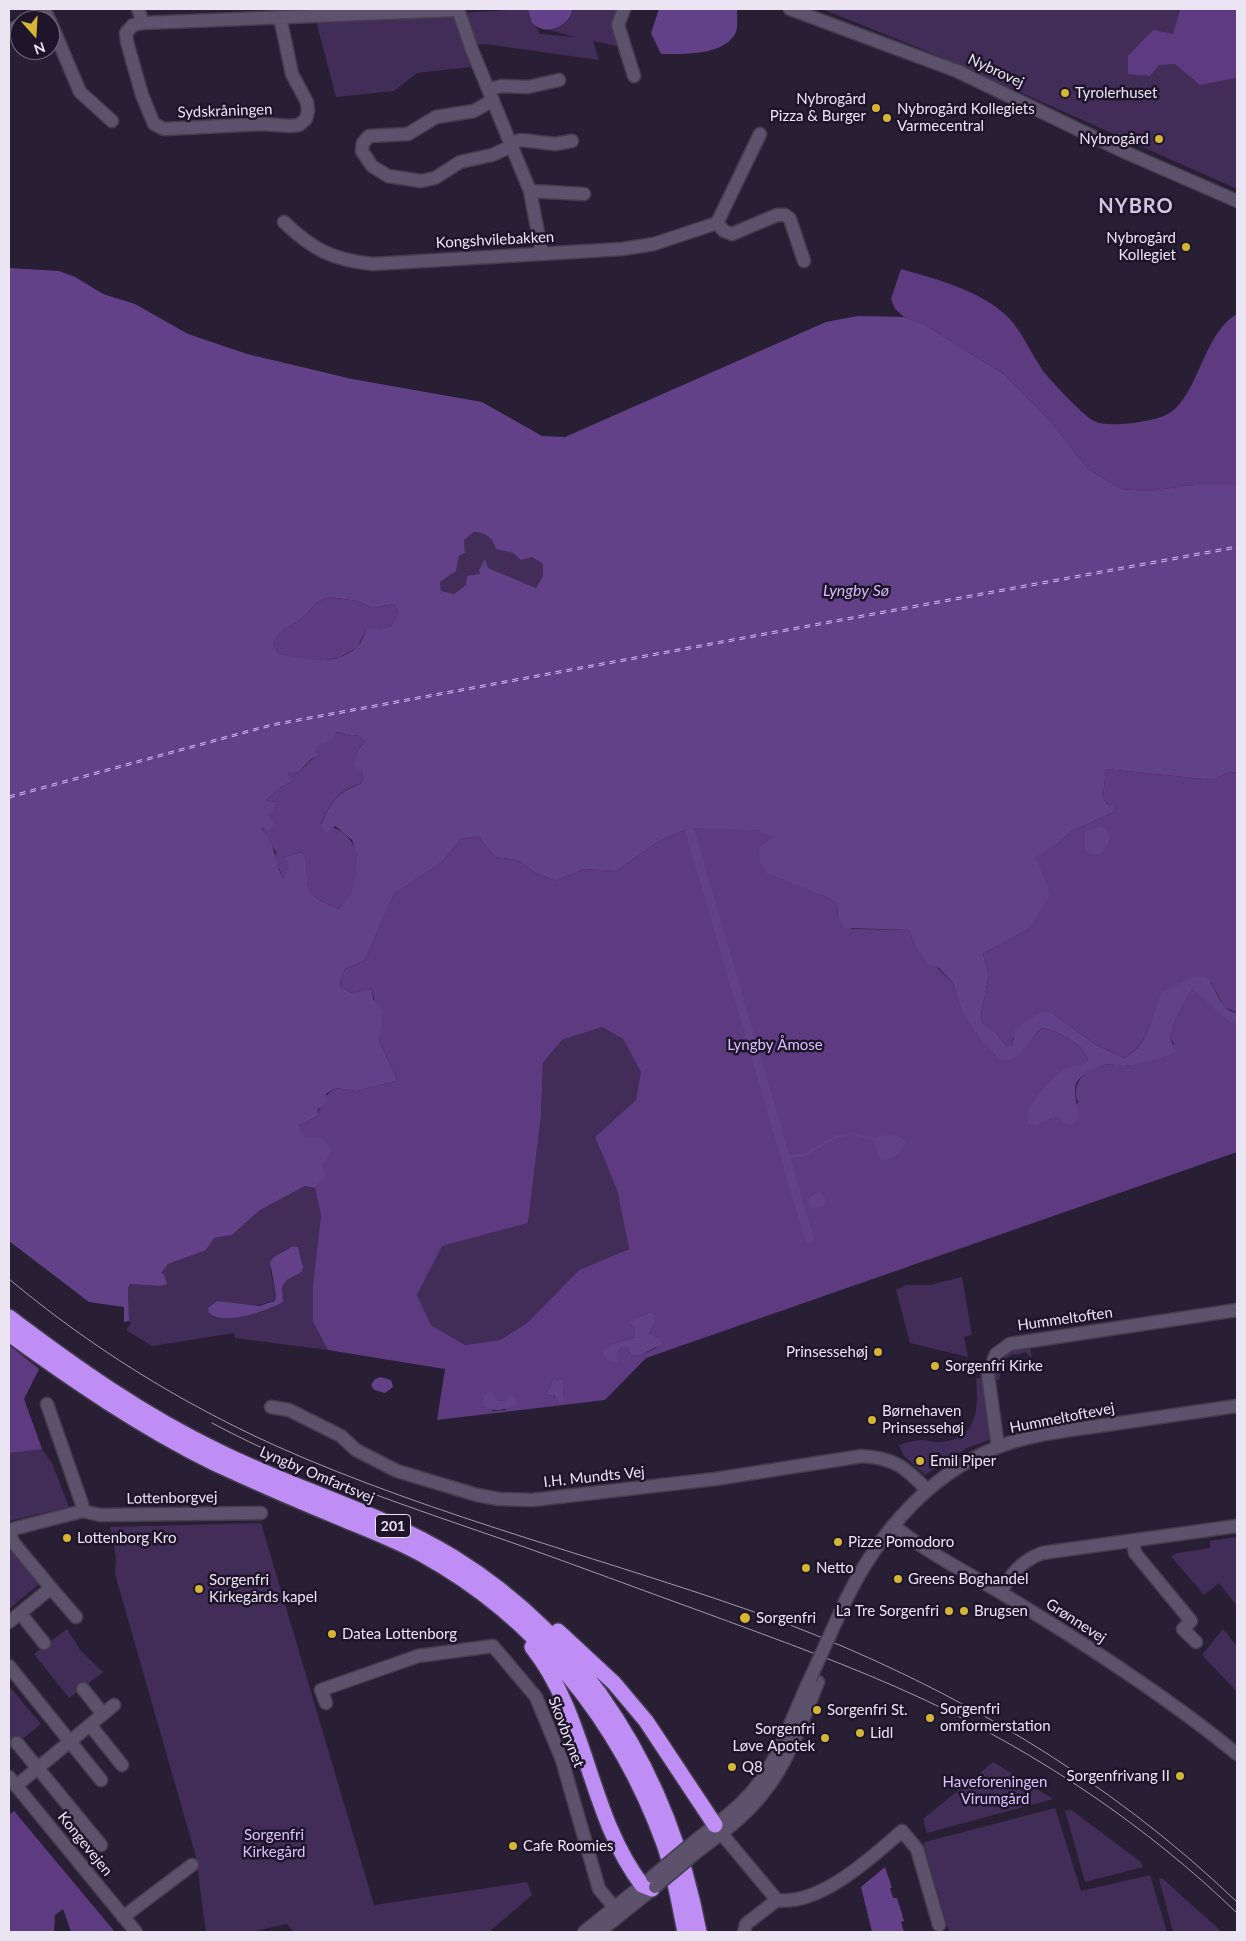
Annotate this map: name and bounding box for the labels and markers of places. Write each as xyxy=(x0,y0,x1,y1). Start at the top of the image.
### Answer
place label: Tyrolerhuset xyxy=(1075,84,1157,102)
marker: Tyrolerhuset xyxy=(1059,87,1071,99)
place label: Nybrogård Pizza & Burger xyxy=(770,90,866,125)
place label: Nybrogård Kollegiets Varmecentral xyxy=(897,100,1035,135)
marker: Nybrogård Pizza & Burger xyxy=(870,102,882,114)
marker: Nybrogård Kollegiets Varmecentral xyxy=(881,112,893,124)
place label: Nybrogård xyxy=(1079,130,1149,148)
marker: Nybrogård xyxy=(1153,133,1165,145)
place label: Nybrogård Kollegiet xyxy=(1106,229,1176,264)
marker: Nybrogård Kollegiet xyxy=(1180,241,1192,253)
place label: Prinsessehøj xyxy=(786,1343,868,1361)
marker: Prinsessehøj xyxy=(872,1346,884,1358)
place label: Sorgenfri Kirke xyxy=(945,1357,1043,1375)
marker: Sorgenfri Kirke xyxy=(929,1360,941,1372)
place label: Børnehaven Prinsessehøj xyxy=(882,1402,964,1437)
marker: Børnehaven Prinsessehøj xyxy=(866,1414,878,1426)
place label: Emil Piper xyxy=(930,1452,996,1470)
marker: Emil Piper xyxy=(914,1455,926,1467)
place label: Lottenborg Kro xyxy=(77,1529,176,1547)
marker: Lottenborg Kro xyxy=(61,1532,73,1544)
place label: Pizze Pomodoro xyxy=(848,1533,954,1551)
marker: Pizze Pomodoro xyxy=(832,1536,844,1548)
place label: Netto xyxy=(816,1559,854,1577)
marker: Netto xyxy=(800,1562,812,1574)
place label: Greens Boghandel xyxy=(908,1570,1028,1588)
place label: Sorgenfri Kirkegårds kapel xyxy=(209,1571,317,1606)
marker: Greens Boghandel xyxy=(892,1573,904,1585)
marker: Sorgenfri Kirkegårds kapel xyxy=(193,1583,205,1595)
place label: La Tre Sorgenfri xyxy=(836,1602,939,1620)
place label: Brugsen xyxy=(974,1602,1028,1620)
marker: La Tre Sorgenfri xyxy=(943,1605,955,1617)
marker: Brugsen xyxy=(958,1605,970,1617)
place label: Sorgenfri xyxy=(756,1609,816,1627)
marker: Sorgenfri xyxy=(738,1611,752,1625)
place label: Datea Lottenborg xyxy=(342,1625,457,1643)
marker: Datea Lottenborg xyxy=(326,1628,338,1640)
place label: Sorgenfri omformerstation xyxy=(940,1700,1051,1735)
place label: Sorgenfri St. xyxy=(827,1701,908,1719)
marker: Sorgenfri St. xyxy=(811,1704,823,1716)
marker: Sorgenfri omformerstation xyxy=(924,1712,936,1724)
place label: Sorgenfri Løve Apotek xyxy=(732,1720,815,1755)
place label: Lidl xyxy=(870,1724,893,1742)
marker: Lidl xyxy=(854,1727,866,1739)
marker: Sorgenfri Løve Apotek xyxy=(819,1732,831,1744)
place label: Q8 xyxy=(742,1758,763,1776)
marker: Q8 xyxy=(726,1761,738,1773)
place label: Sorgenfrivang II xyxy=(1067,1767,1170,1785)
marker: Sorgenfrivang II xyxy=(1174,1770,1186,1782)
place label: Cafe Roomies xyxy=(523,1837,613,1855)
marker: Cafe Roomies xyxy=(507,1840,519,1852)

